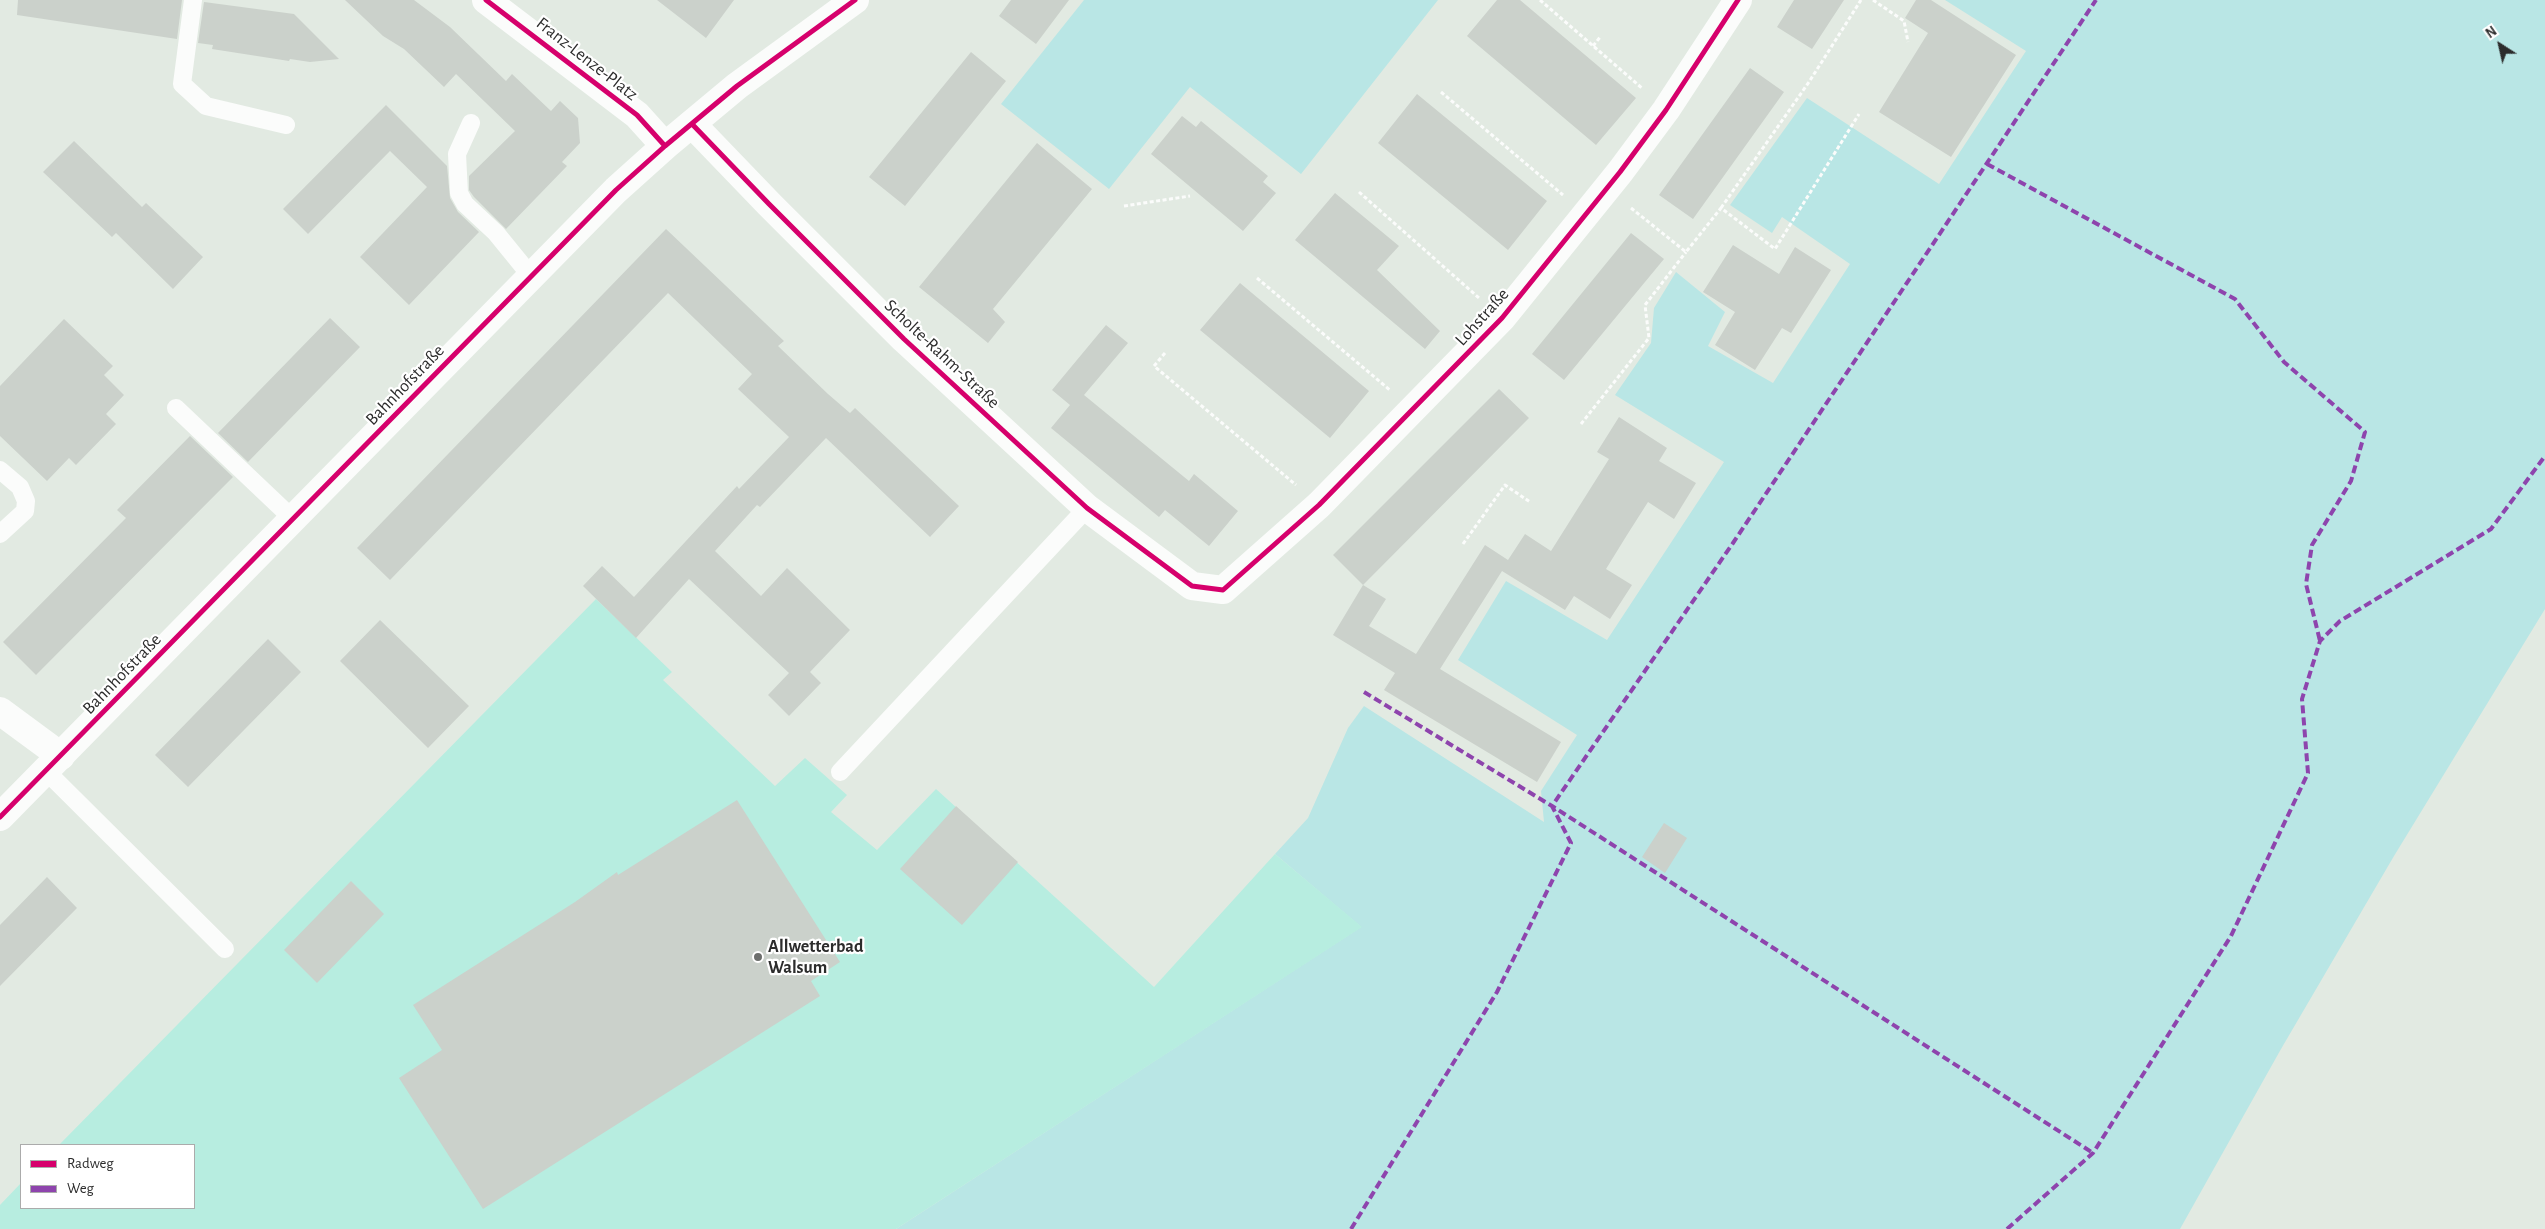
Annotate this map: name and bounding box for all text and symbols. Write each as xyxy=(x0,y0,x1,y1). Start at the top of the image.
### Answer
street label: Franz-Lenze-Platz xyxy=(532,13,642,105)
north arrow xyxy=(2475,20,2525,70)
text: N xyxy=(2483,24,2499,41)
street label: Lohstraße xyxy=(1451,284,1513,350)
street label: Scholte-Rahm-Straße xyxy=(880,295,1004,413)
street label: Bahnhofstraße xyxy=(361,340,449,430)
street label: Bahnhofstraße xyxy=(78,629,166,719)
place label: Allwetterbad Walsum xyxy=(768,936,863,979)
marker: Allwetterbad Walsum xyxy=(752,951,764,963)
legend xyxy=(20,1144,195,1209)
text: Radweg xyxy=(67,1156,114,1171)
text: Weg xyxy=(67,1181,94,1196)

